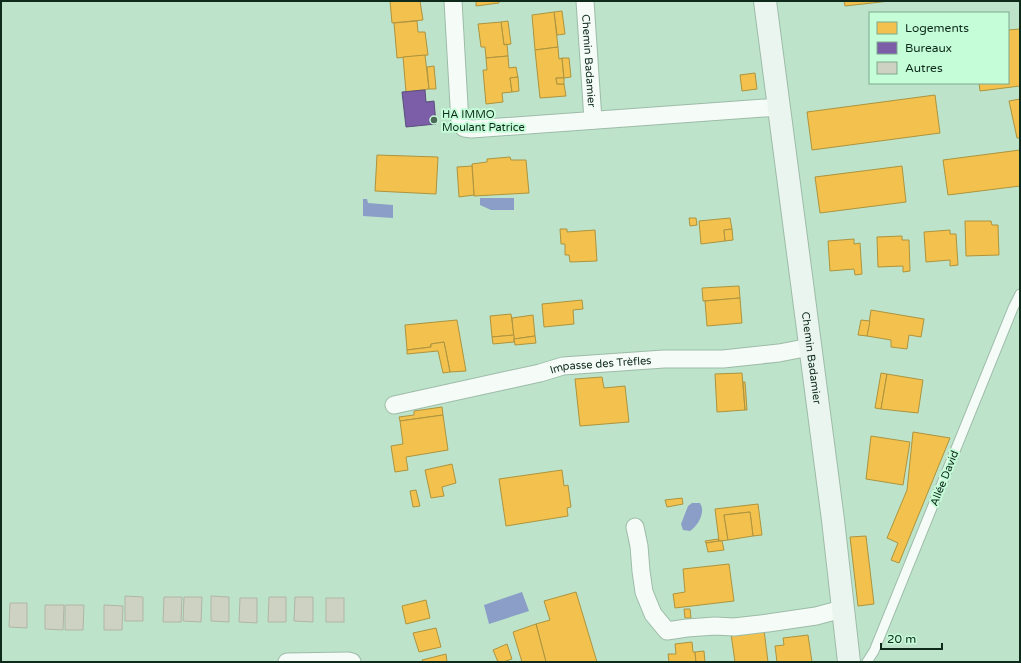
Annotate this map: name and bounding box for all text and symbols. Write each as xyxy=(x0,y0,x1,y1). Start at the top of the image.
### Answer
legend xyxy=(869,12,1009,84)
street label: Chemin Badamier xyxy=(579,14,598,109)
text: Logements xyxy=(905,21,969,35)
text: Bureaux xyxy=(905,41,952,55)
text: Autres xyxy=(905,61,943,75)
place label: HA IMMO Moulant Patrice xyxy=(442,108,525,134)
marker: HA IMMO Moulant Patrice xyxy=(429,115,439,125)
street label: Chemin Badamier xyxy=(799,311,824,406)
street label: Impasse des Trèfles xyxy=(548,354,652,377)
street label: Allée David xyxy=(927,449,961,508)
scale bar xyxy=(881,625,942,651)
text: 20 m xyxy=(887,632,916,646)

